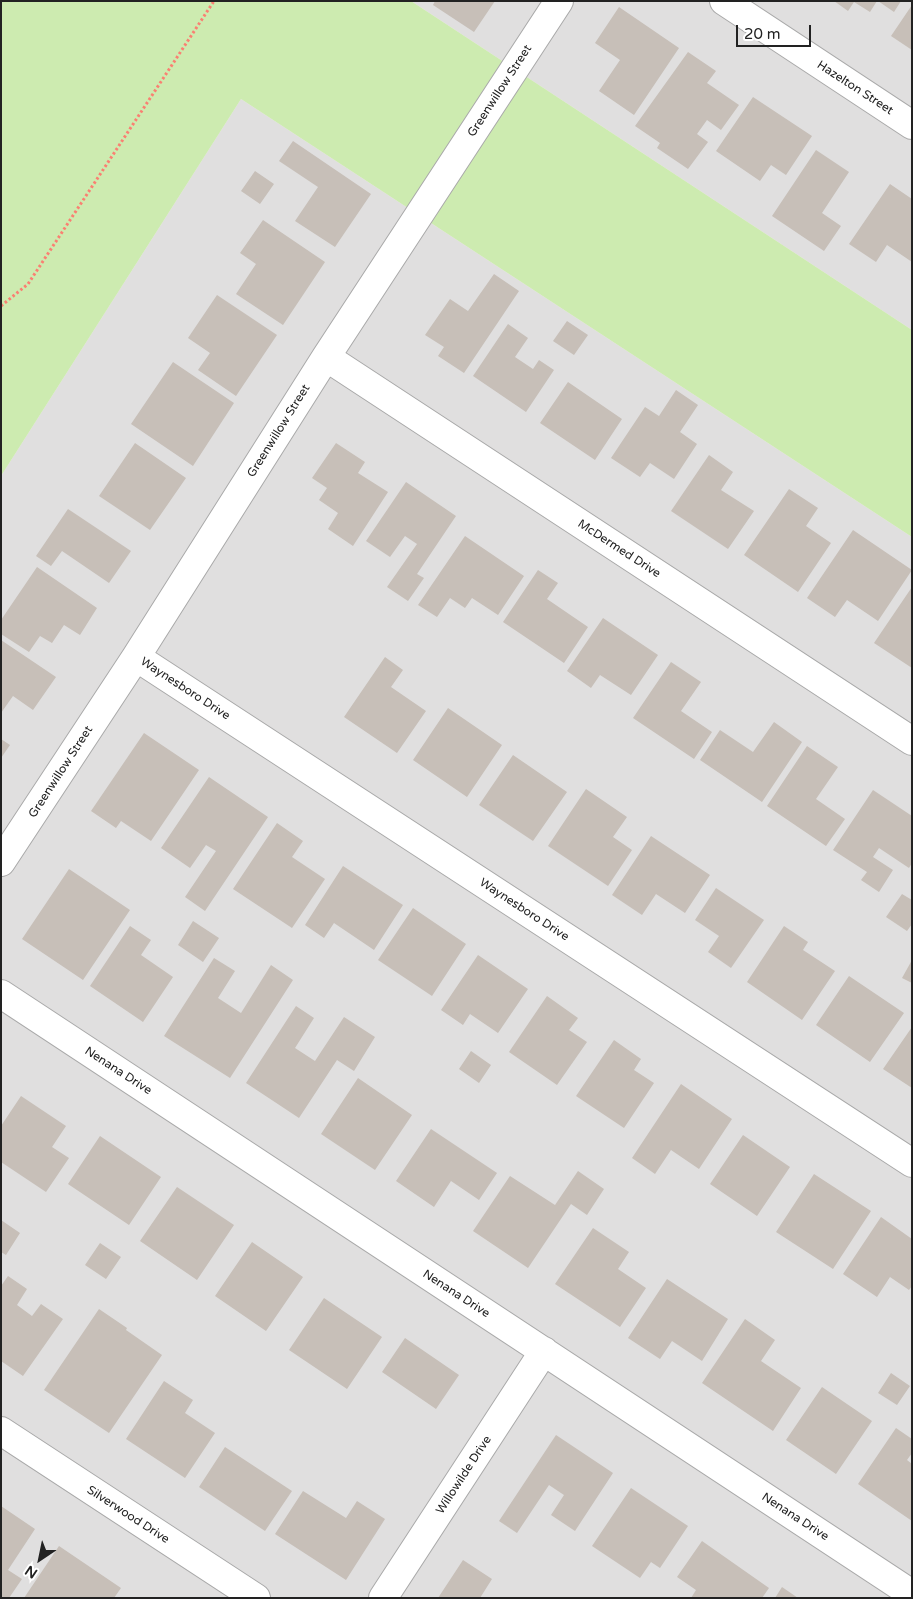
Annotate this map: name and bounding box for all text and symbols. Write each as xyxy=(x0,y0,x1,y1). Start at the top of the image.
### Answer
scale bar xyxy=(738,15,813,47)
text: 20 m xyxy=(744,25,781,43)
street label: Greenwillow Street xyxy=(465,42,535,140)
street label: Hazelton Street xyxy=(814,58,896,118)
street label: Greenwillow Street xyxy=(245,382,313,480)
street label: McDermed Drive xyxy=(575,517,663,581)
street label: Waynesboro Drive xyxy=(138,655,232,723)
street label: Greenwillow Street xyxy=(26,723,96,821)
street label: Waynesboro Drive xyxy=(477,876,571,944)
street label: Nenana Drive xyxy=(82,1044,154,1098)
street label: Nenana Drive xyxy=(420,1267,492,1321)
street label: Willowilde Drive xyxy=(433,1433,495,1517)
street label: Silverwood Drive xyxy=(84,1483,172,1547)
street label: Nenana Drive xyxy=(759,1490,831,1544)
north arrow xyxy=(15,1534,65,1584)
text: N xyxy=(22,1562,41,1582)

